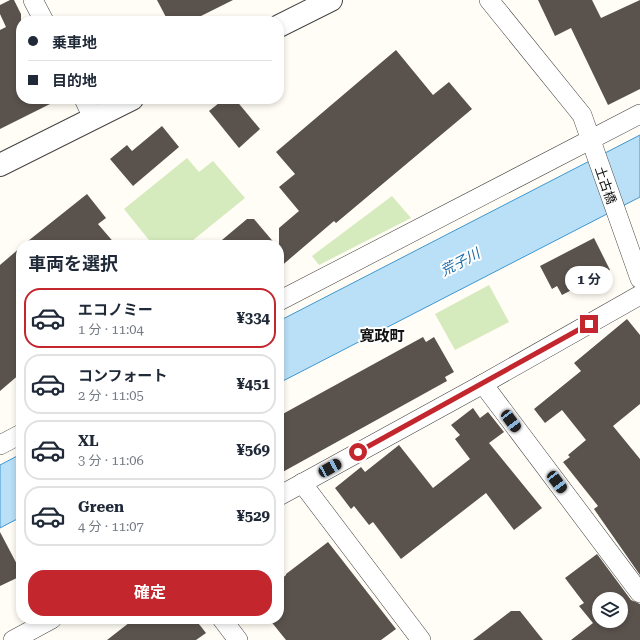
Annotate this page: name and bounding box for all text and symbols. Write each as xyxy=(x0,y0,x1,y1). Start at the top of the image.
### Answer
text: 乗車地 xyxy=(52,34,97,52)
text: 目的地 xyxy=(52,72,97,90)
street label: 土古橋 xyxy=(592,164,619,206)
water label: 荒子川 xyxy=(438,244,484,279)
text: 車両を選択 xyxy=(28,253,118,274)
callout: 1 分 xyxy=(565,266,613,294)
text: 1 分 xyxy=(577,272,601,287)
icon: car xyxy=(30,300,66,336)
text: エコノミー xyxy=(78,301,153,319)
text: ¥334 xyxy=(236,309,270,327)
route end xyxy=(580,315,598,333)
text: 1 分 · 11:04 xyxy=(78,322,144,337)
district label: 寛政町 xyxy=(359,327,405,345)
icon: car xyxy=(30,366,66,402)
text: コンフォート xyxy=(78,367,168,385)
text: ¥451 xyxy=(236,375,270,393)
text: 2 分 · 11:05 xyxy=(78,388,144,403)
car xyxy=(499,408,523,434)
icon: car xyxy=(30,432,66,468)
text: XL xyxy=(78,432,99,450)
text: ¥569 xyxy=(236,441,270,459)
route start xyxy=(349,443,367,461)
text: 3 分 · 11:06 xyxy=(78,453,144,468)
car xyxy=(317,457,343,479)
car xyxy=(545,469,569,495)
icon: car xyxy=(30,498,66,534)
text: Green xyxy=(78,498,124,516)
text: ¥529 xyxy=(236,507,270,525)
text: 4 分 · 11:07 xyxy=(78,519,144,534)
button: 確定 xyxy=(28,570,272,616)
map controls xyxy=(592,592,628,628)
button: layers xyxy=(592,592,628,628)

